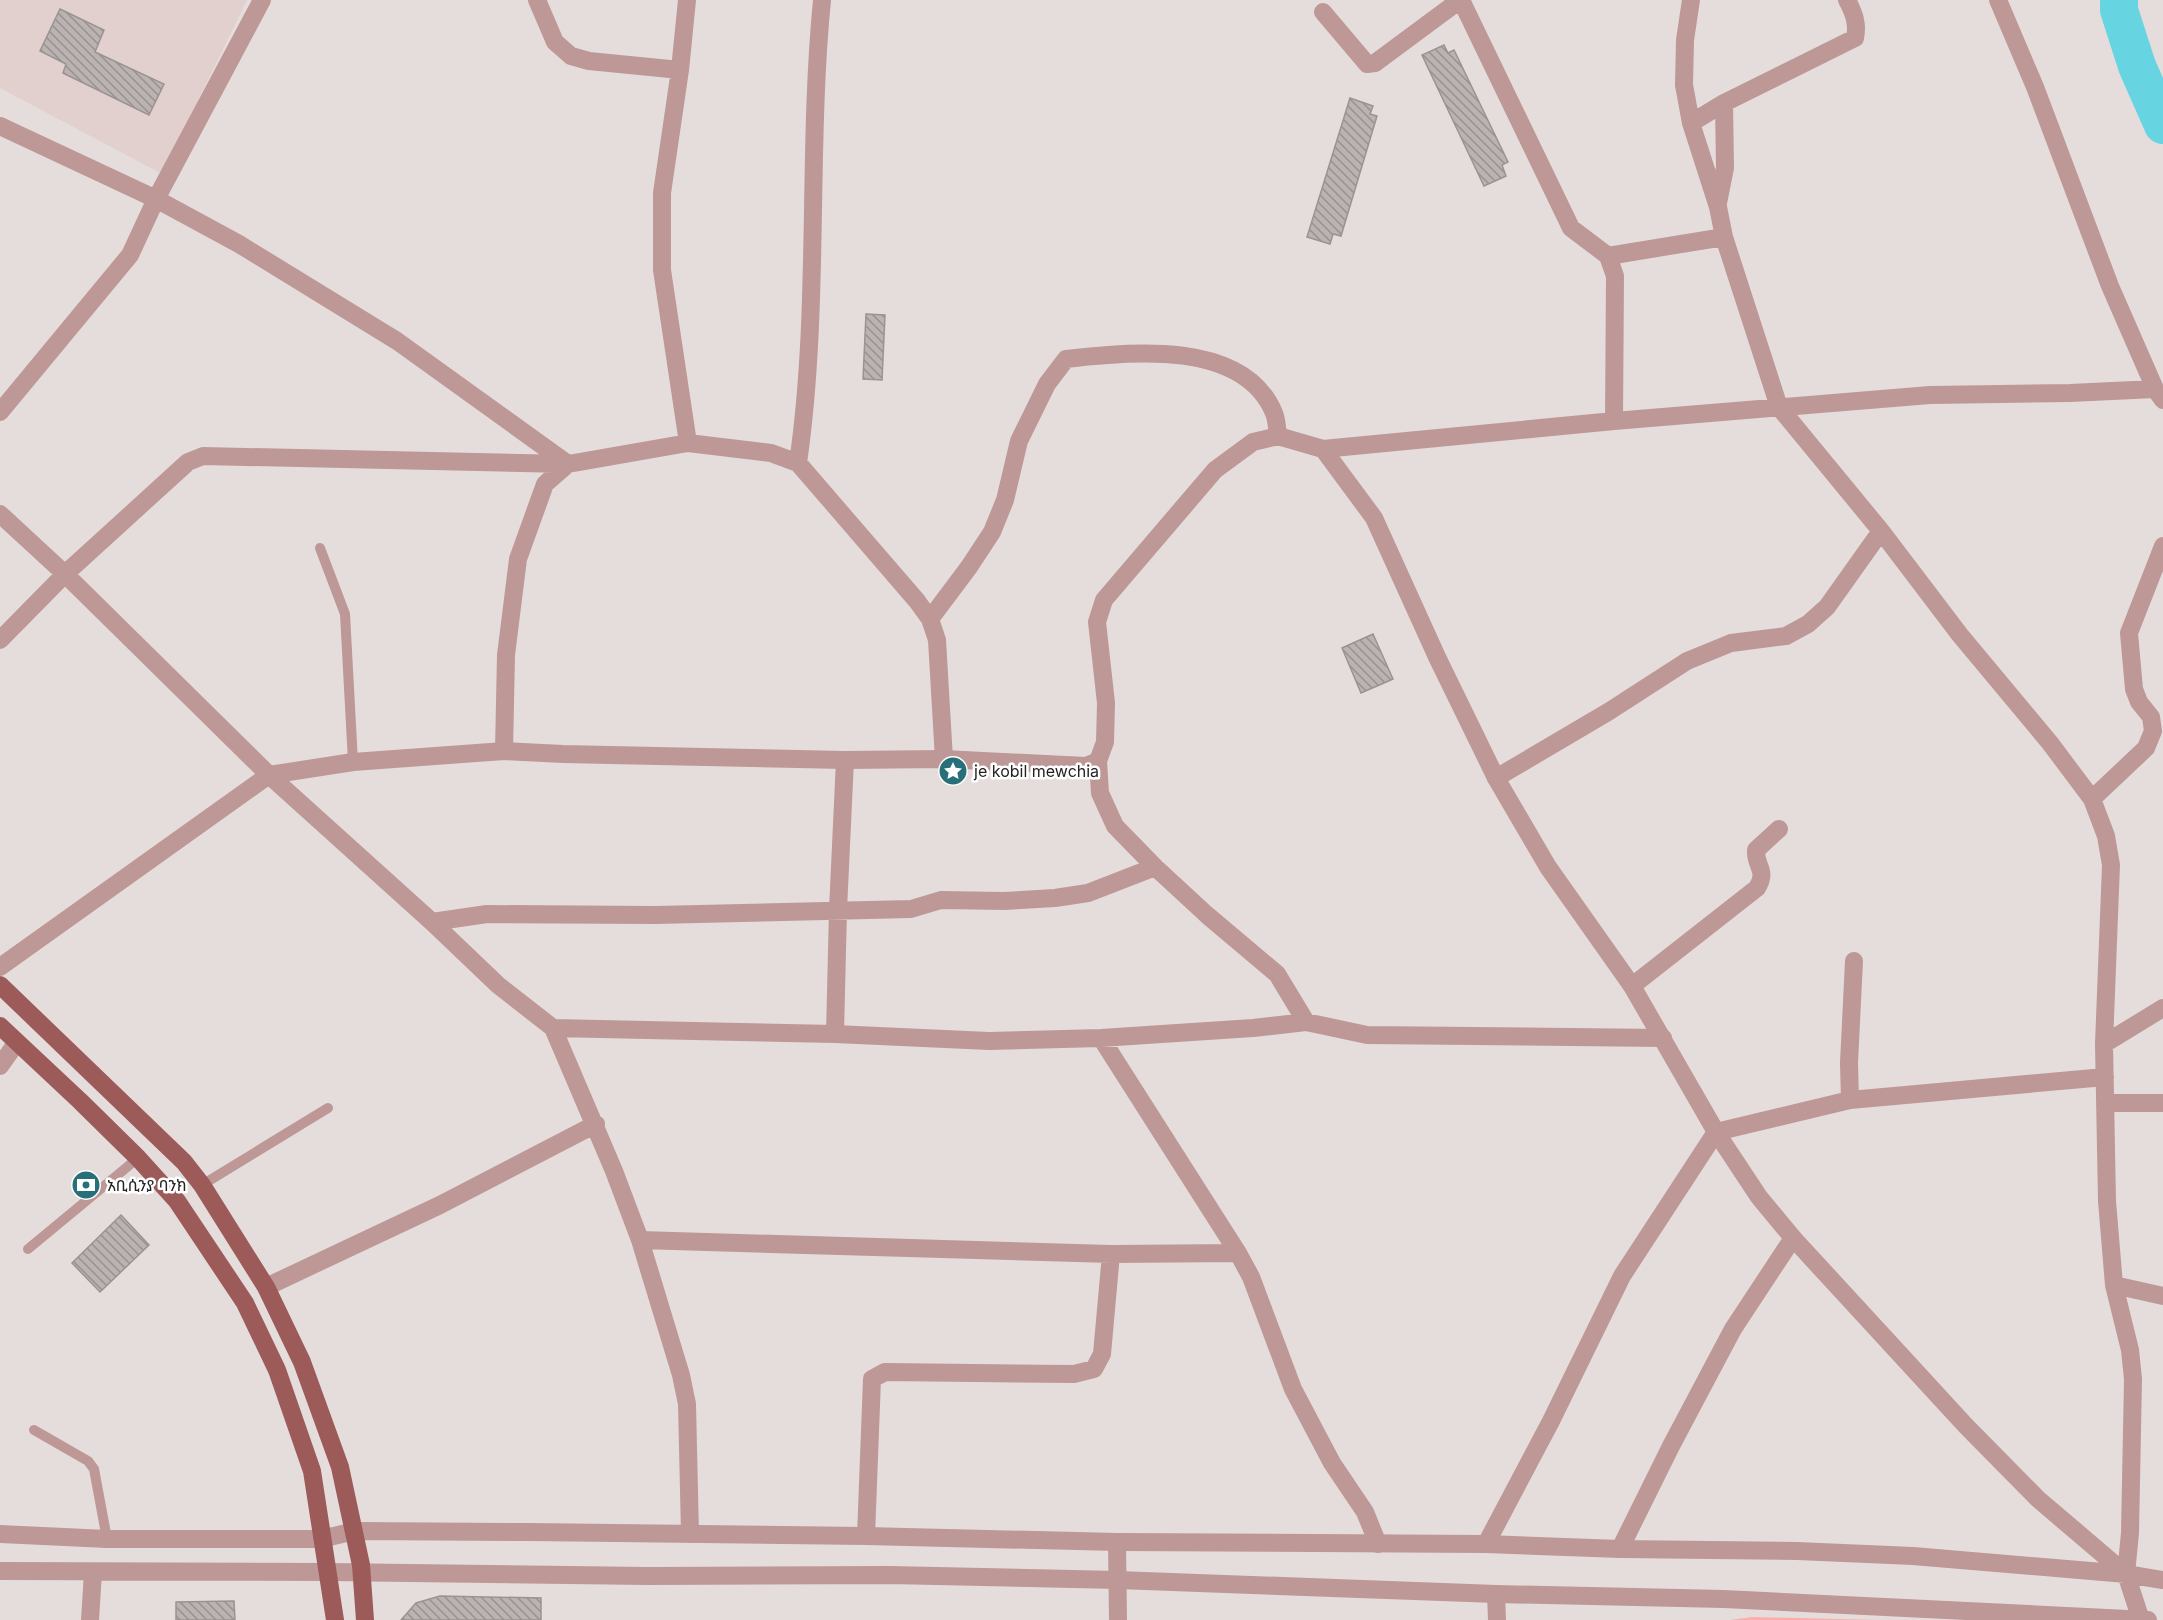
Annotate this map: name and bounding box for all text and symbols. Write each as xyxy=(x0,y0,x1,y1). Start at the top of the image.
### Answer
place icon: je kobil mewchia xyxy=(937,755,969,787)
place label: je kobil mewchia xyxy=(973,761,1099,781)
bank icon: አቢሲንያ ባንክ xyxy=(70,1169,102,1201)
place label: አቢሲንያ ባንክ xyxy=(107,1175,187,1195)

